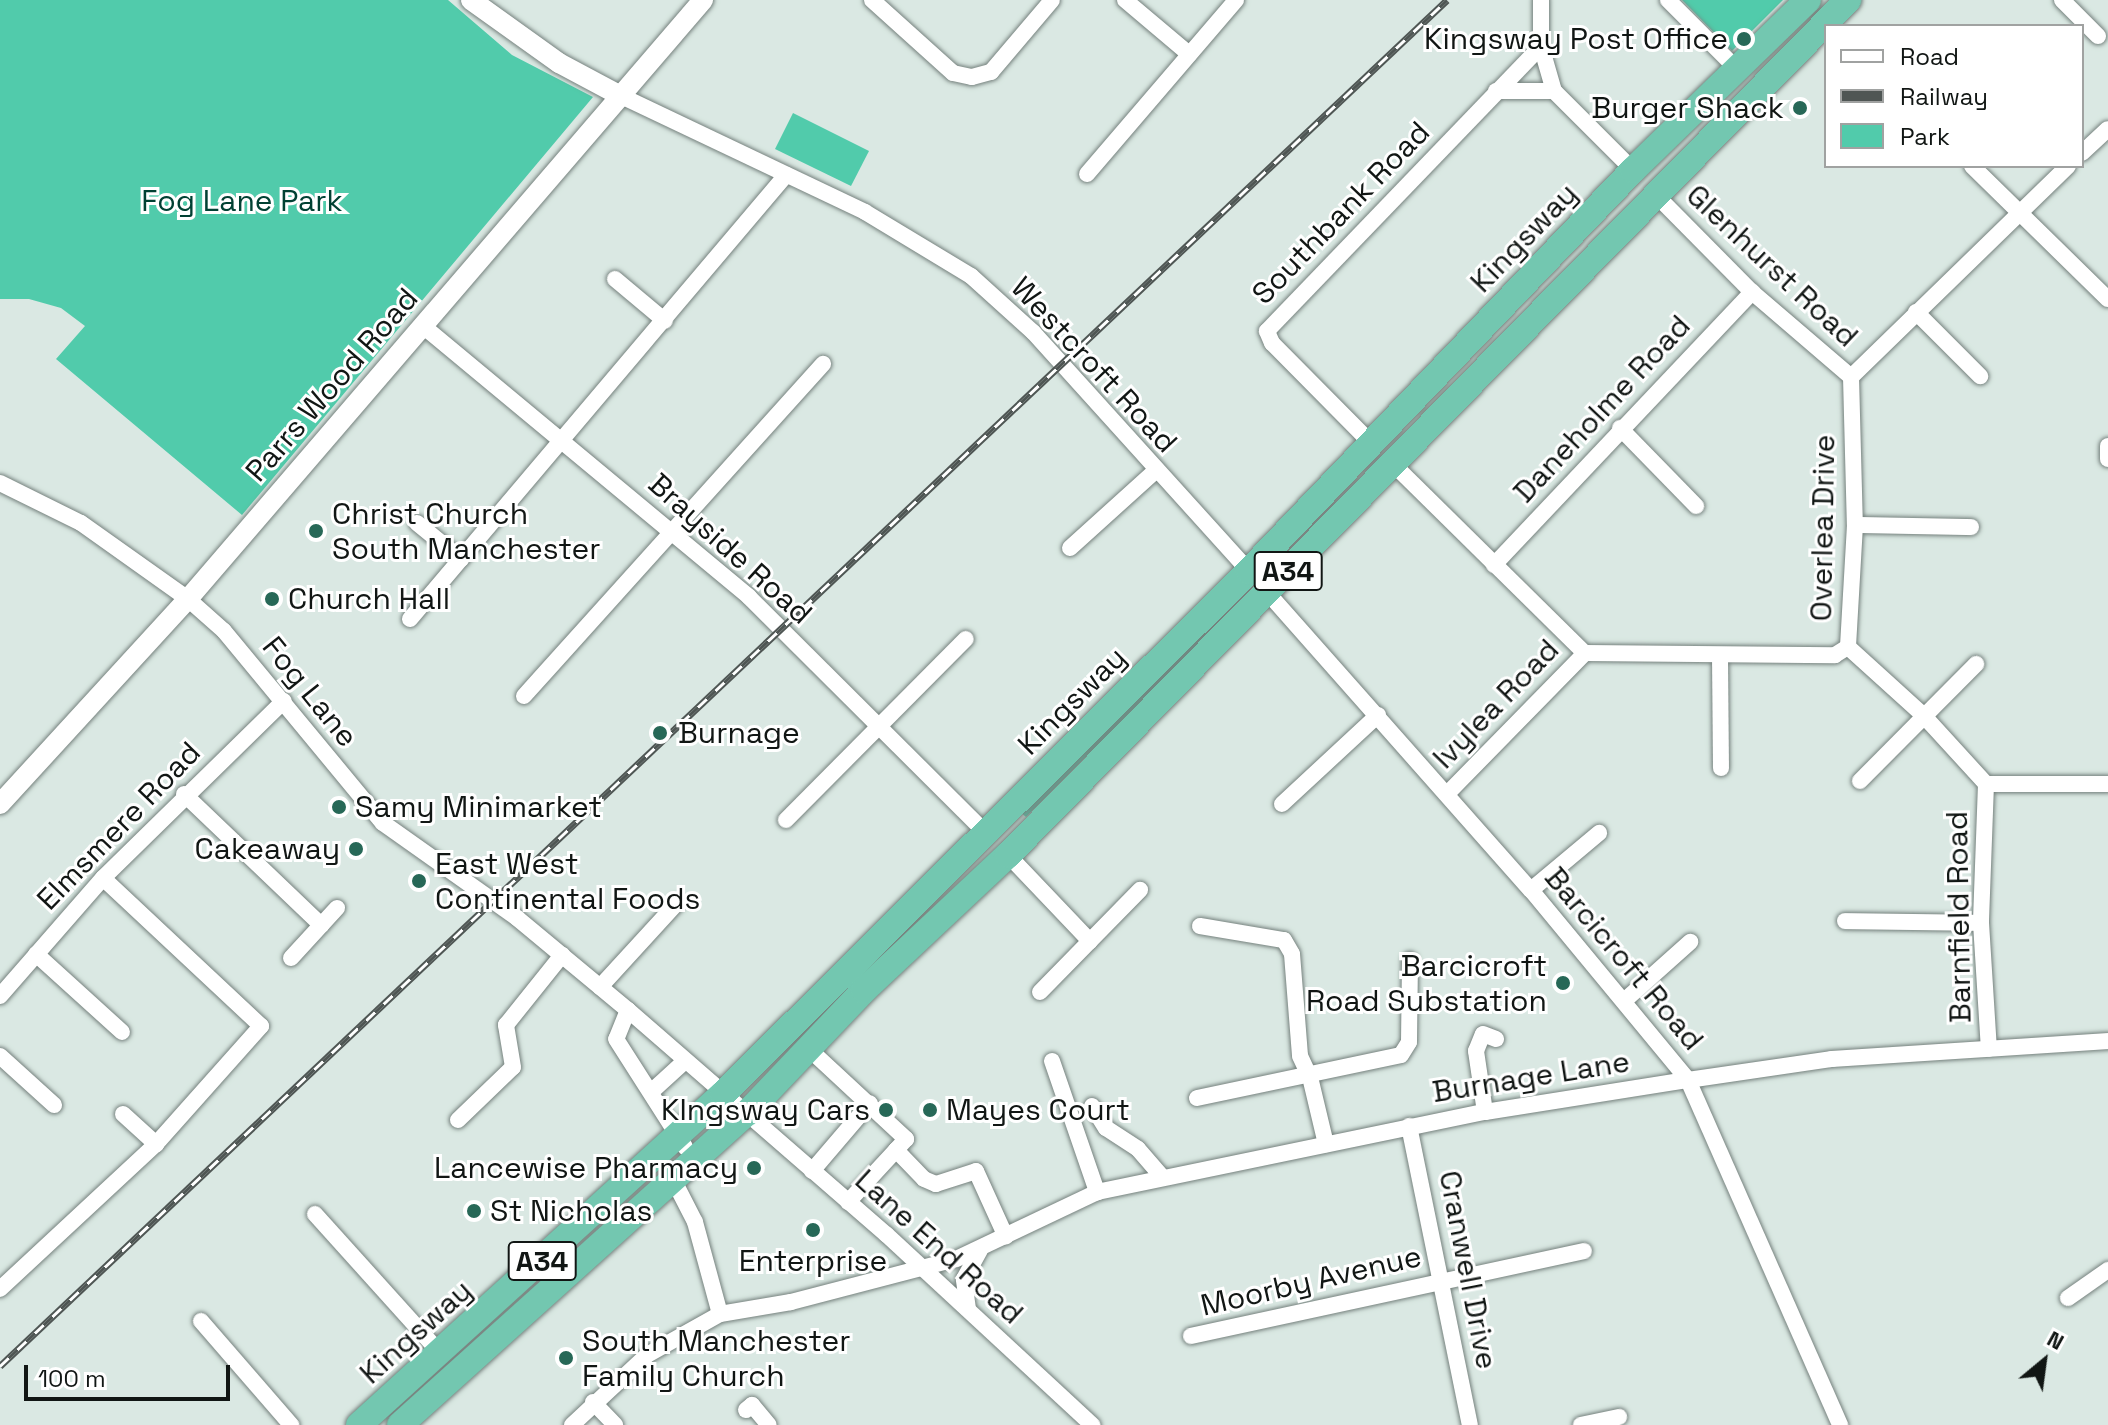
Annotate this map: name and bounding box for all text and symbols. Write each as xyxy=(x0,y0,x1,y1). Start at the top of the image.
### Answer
place label: Kingsway Post Office xyxy=(1424,21,1728,57)
legend xyxy=(1824,24,2084,168)
marker: Kingsway Post Office xyxy=(1735,30,1753,48)
text: Road xyxy=(1900,41,1959,72)
text: Railway xyxy=(1900,81,1988,112)
place label: Burger Shack xyxy=(1591,90,1784,126)
marker: Burger Shack xyxy=(1791,99,1809,117)
street label: Southbank Road xyxy=(1245,114,1437,312)
text: Park xyxy=(1900,121,1950,152)
street label: Kingsway xyxy=(1463,176,1585,300)
street label: Glenhurst Road xyxy=(1679,177,1865,355)
park label: Fog Lane Park xyxy=(141,183,343,219)
street label: Westcroft Road xyxy=(1003,270,1185,460)
street label: Parrs Wood Road xyxy=(238,281,426,489)
street label: Daneholme Road xyxy=(1506,308,1698,510)
street label: Overlea Drive xyxy=(1803,434,1843,622)
street label: Brayside Road xyxy=(641,466,819,632)
place label: Christ Church South Manchester xyxy=(332,496,601,566)
marker: Christ Church South Manchester xyxy=(307,522,325,540)
road number: A34 xyxy=(1252,547,1324,595)
place label: Church Hall xyxy=(288,581,450,617)
marker: Church Hall xyxy=(263,590,281,608)
street label: Fog Lane xyxy=(255,630,365,754)
street label: Ivylea Road xyxy=(1426,632,1566,776)
street label: Kingsway xyxy=(1011,640,1133,762)
place label: Burnage xyxy=(678,715,800,751)
marker: Burnage xyxy=(649,722,671,744)
street label: Elmsmere Road xyxy=(30,735,208,917)
place label: Samy Minimarket xyxy=(355,789,602,825)
marker: Samy Minimarket xyxy=(330,798,348,816)
street label: Barnfield Road xyxy=(1939,811,1979,1023)
place label: Cakeaway xyxy=(194,831,340,867)
marker: Cakeaway xyxy=(347,840,365,858)
place label: East West Continental Foods xyxy=(435,846,700,916)
street label: Barcicroft Road xyxy=(1537,860,1711,1058)
marker: East West Continental Foods xyxy=(410,872,428,890)
place label: Barcicroft Road Substation xyxy=(1306,948,1547,1018)
marker: Barcicroft Road Substation xyxy=(1554,974,1572,992)
street label: Burnage Lane xyxy=(1430,1044,1632,1110)
place label: KIngsway Cars xyxy=(661,1092,870,1128)
place label: Mayes Court xyxy=(946,1092,1130,1128)
marker: KIngsway Cars xyxy=(877,1101,895,1119)
marker: Mayes Court xyxy=(921,1101,939,1119)
place label: Lancewise Pharmacy xyxy=(434,1150,738,1186)
marker: Lancewise Pharmacy xyxy=(745,1159,763,1177)
street label: Lane End Road xyxy=(848,1162,1030,1332)
street label: Cranwell Drive xyxy=(1431,1168,1505,1372)
place label: St Nicholas xyxy=(490,1193,652,1229)
marker: St Nicholas xyxy=(465,1202,483,1220)
marker: Enterprise xyxy=(804,1221,822,1239)
road number: A34 xyxy=(506,1237,578,1285)
street label: Moorby Avenue xyxy=(1197,1238,1425,1324)
place label: Enterprise xyxy=(739,1243,887,1279)
street label: Kingsway xyxy=(353,1272,479,1392)
north arrow xyxy=(2004,1321,2084,1401)
place label: South Manchester Family Church xyxy=(582,1323,851,1394)
text: N xyxy=(2042,1324,2069,1356)
scale bar xyxy=(28,1349,234,1399)
marker: South Manchester Family Church xyxy=(557,1349,575,1367)
text: 100 m xyxy=(38,1363,106,1394)

